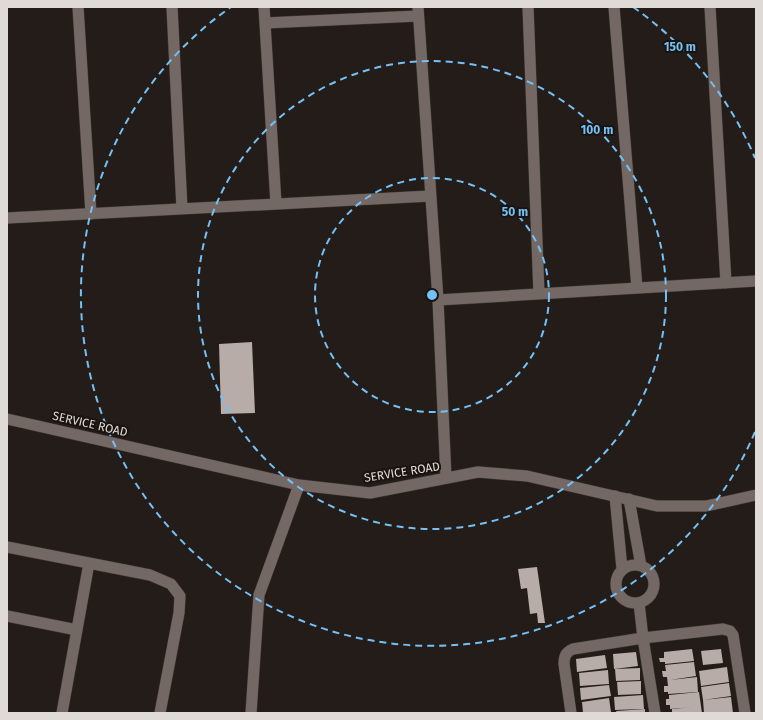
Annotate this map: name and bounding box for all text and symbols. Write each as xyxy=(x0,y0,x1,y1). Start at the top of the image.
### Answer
text: 150 m xyxy=(664,40,696,54)
text: 100 m xyxy=(581,123,613,137)
text: 50 m xyxy=(502,205,528,219)
centre of rings xyxy=(425,288,439,302)
street label: SERVICE ROAD xyxy=(51,409,129,439)
street label: SERVICE ROAD xyxy=(363,459,441,485)

